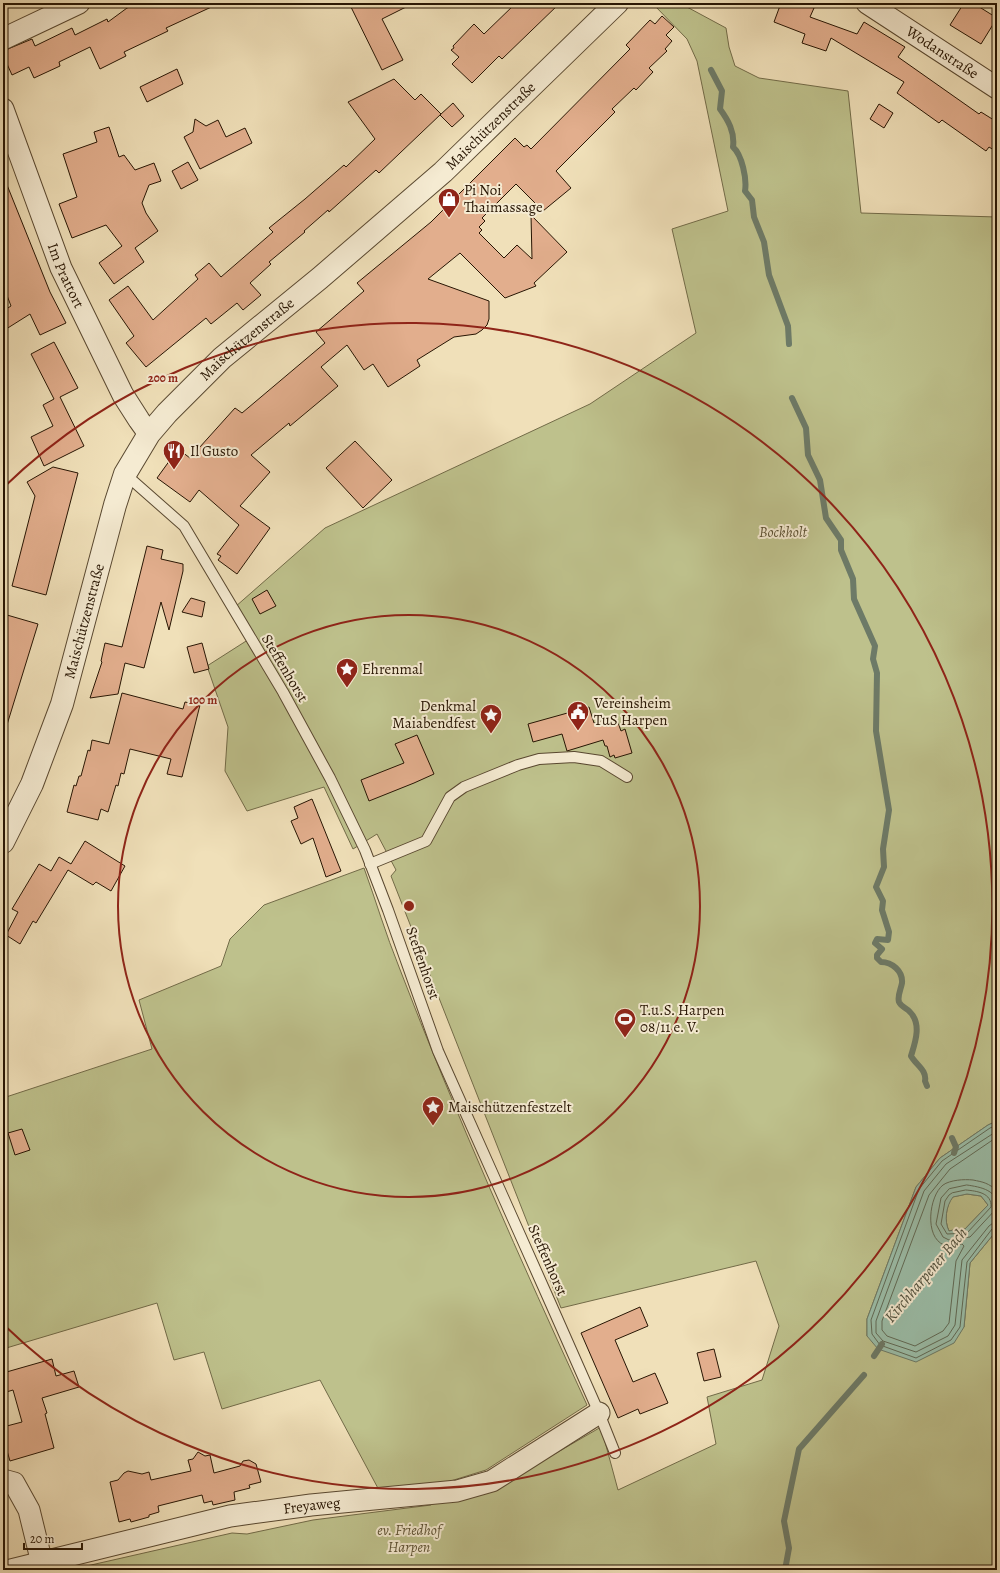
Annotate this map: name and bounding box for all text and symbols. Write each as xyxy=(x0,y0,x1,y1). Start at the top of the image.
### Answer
street label: Wodanstraße xyxy=(901,21,983,83)
street label: Maischützenstraße xyxy=(441,77,540,174)
place label: Pi Noi Thaimassage xyxy=(464,180,543,217)
shop icon: Pi Noi Thaimassage xyxy=(436,186,462,219)
street label: Im Prattort xyxy=(43,240,89,312)
street label: Maischützenstraße xyxy=(195,293,298,385)
text: 200 m xyxy=(148,370,178,386)
restaurant icon: Il Gusto xyxy=(161,438,187,471)
place label: Il Gusto xyxy=(190,441,238,461)
park label: Bockholt xyxy=(759,522,808,542)
street label: Maischützenstraße xyxy=(59,561,109,681)
street label: Steffenhorst xyxy=(257,630,313,706)
place icon: Ehrenmal xyxy=(334,656,360,689)
place label: Ehrenmal xyxy=(362,659,423,679)
text: 100 m xyxy=(189,692,217,708)
place label: Vereinsheim TuS Harpen xyxy=(593,693,672,730)
place label: Denkmal Maiabendfest xyxy=(392,696,476,733)
public building icon: Vereinsheim TuS Harpen xyxy=(565,699,591,732)
place icon: Denkmal Maiabendfest xyxy=(478,702,504,735)
centre of rings xyxy=(402,899,416,913)
street label: Steffenhorst xyxy=(401,924,445,1002)
place label: T.u.S. Harpen 08/11 e. V. xyxy=(640,1000,725,1037)
sports icon: T.u.S. Harpen 08/11 e. V. xyxy=(612,1006,638,1039)
place icon: Maischützenfestzelt xyxy=(420,1094,446,1127)
place label: Maischützenfestzelt xyxy=(448,1097,572,1117)
street label: Steffenhorst xyxy=(523,1221,573,1299)
water label: Kirchharpener Bach xyxy=(880,1223,972,1327)
street label: Freyaweg xyxy=(282,1492,342,1519)
park label: ev. Friedhof Harpen xyxy=(377,1520,444,1557)
scale bar xyxy=(24,1525,82,1551)
text: 20 m xyxy=(30,1531,54,1547)

